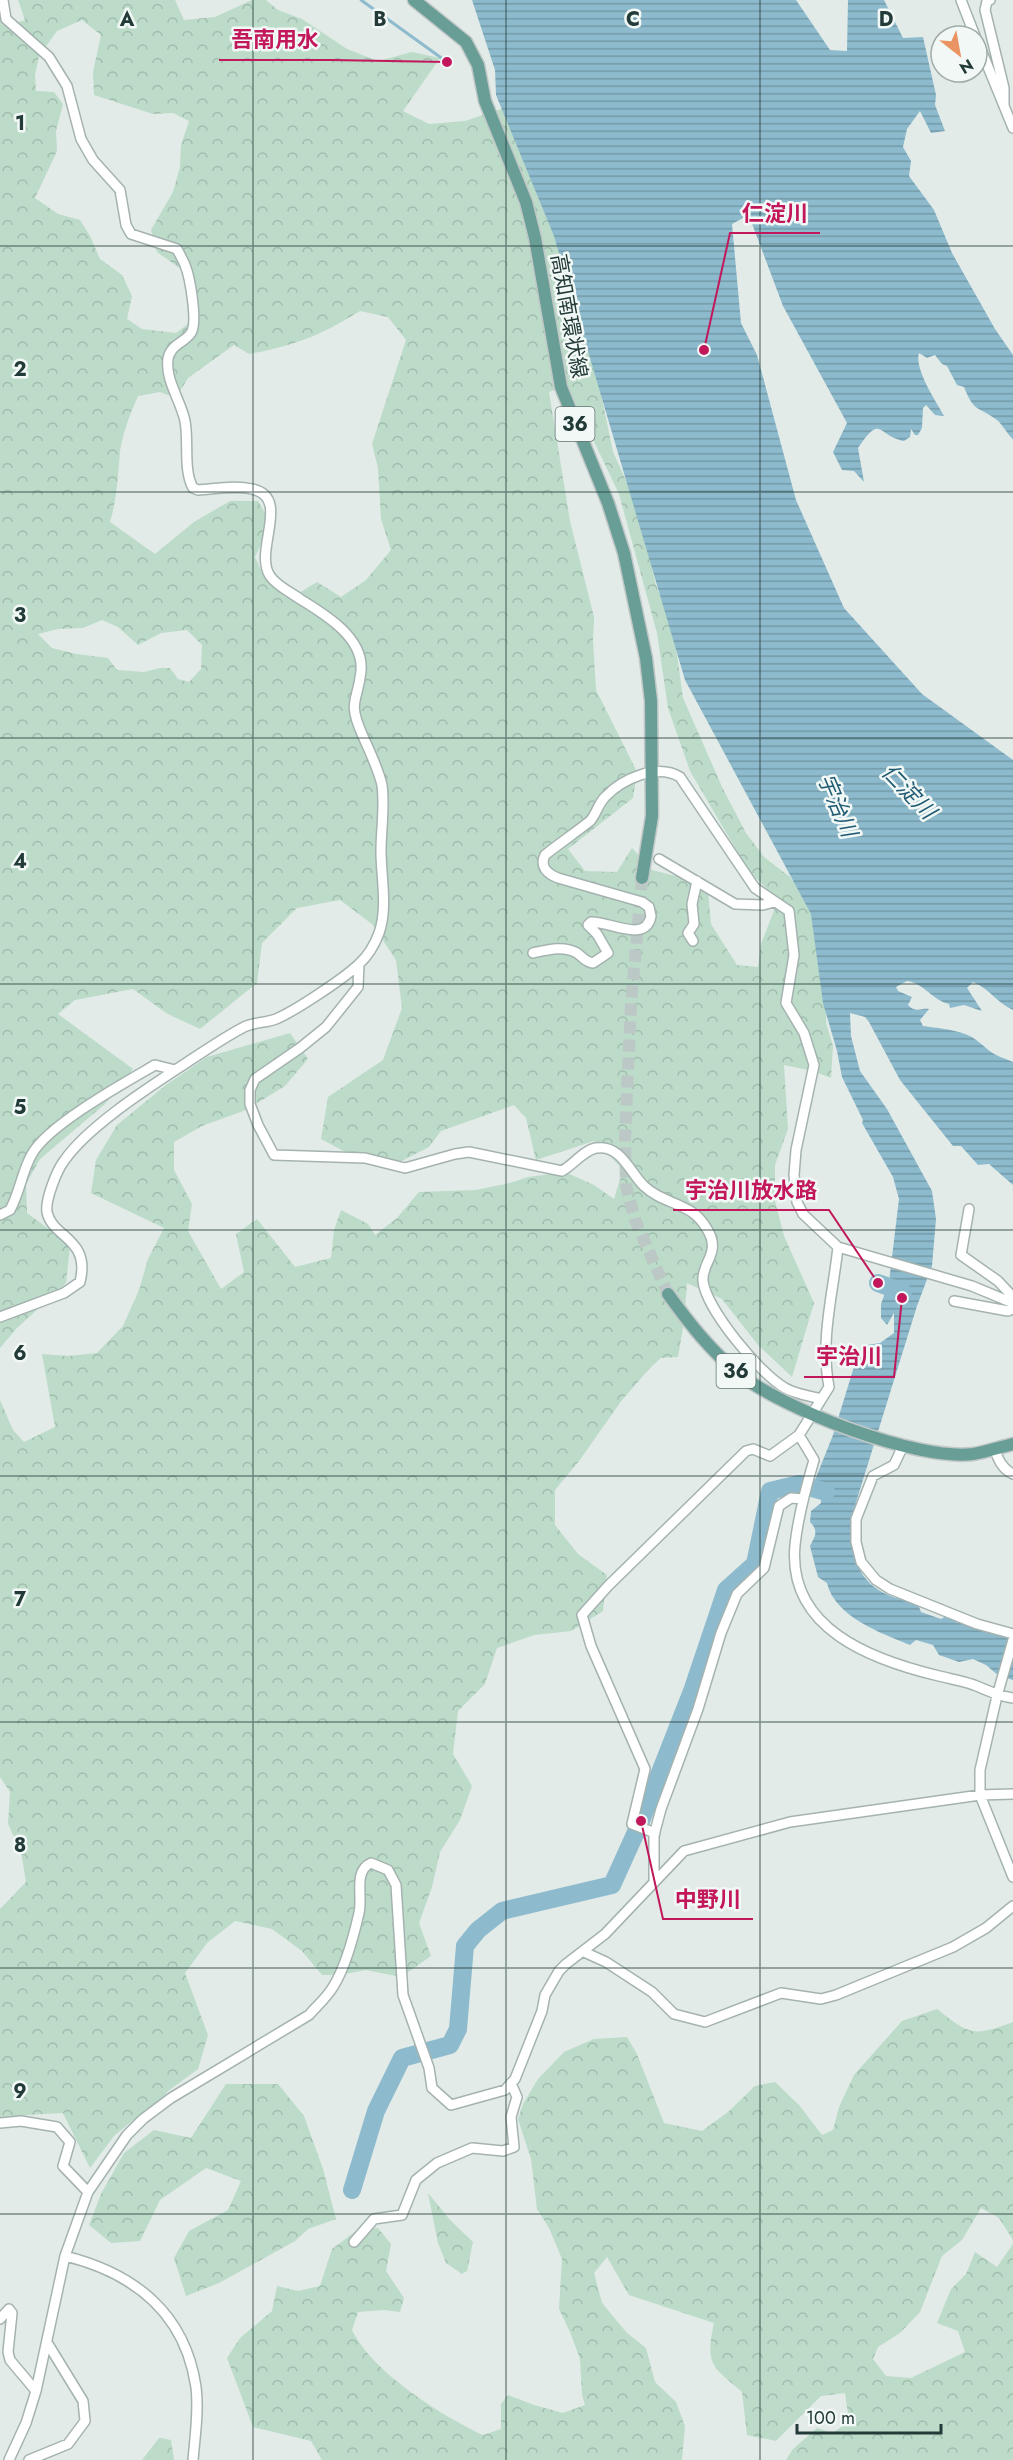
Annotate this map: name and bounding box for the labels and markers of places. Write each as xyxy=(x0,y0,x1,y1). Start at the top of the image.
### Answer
callout: 吾南用水 xyxy=(219,20,331,60)
callout: 仁淀川 xyxy=(730,193,820,233)
callout: 宇治川放水路 xyxy=(673,1170,829,1210)
callout: 宇治川 xyxy=(804,1337,894,1377)
callout: 中野川 xyxy=(663,1879,753,1919)

